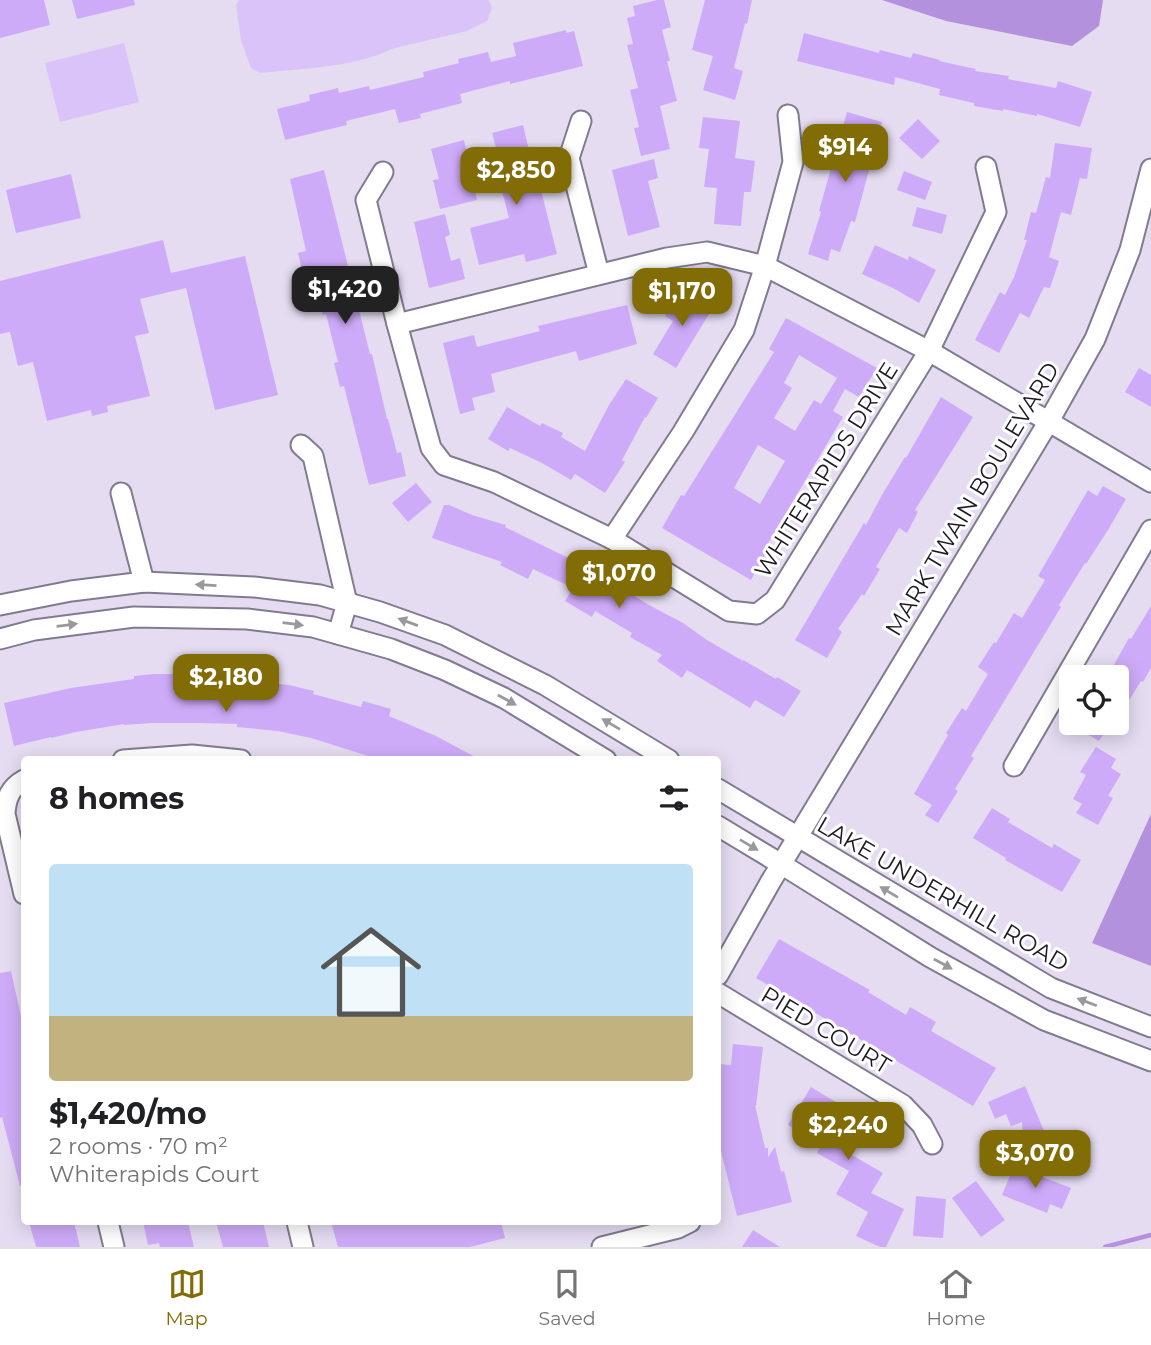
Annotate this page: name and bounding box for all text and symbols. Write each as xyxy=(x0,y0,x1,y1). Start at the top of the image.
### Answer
pin: $914 xyxy=(804,124,886,184)
text: $914 xyxy=(818,133,872,161)
pin: $2,850 xyxy=(459,148,573,207)
text: $2,850 xyxy=(476,156,556,184)
pin: $1,420 xyxy=(288,266,402,326)
pin: $1,170 xyxy=(625,268,739,328)
text: $1,420 xyxy=(308,275,382,303)
text: $1,170 xyxy=(648,277,716,305)
street label: WHITERAPIDS DRIVE xyxy=(748,357,904,583)
street label: MARK TWAIN BOULEVARD xyxy=(879,357,1065,641)
pin: $1,070 xyxy=(562,550,676,610)
text: $1,070 xyxy=(582,559,656,587)
one-way arrow xyxy=(195,579,217,590)
one-way arrow xyxy=(397,616,418,627)
one-way arrow xyxy=(282,619,304,630)
one-way arrow xyxy=(56,620,78,631)
pin: $2,180 xyxy=(169,654,283,714)
text: $2,180 xyxy=(189,663,263,691)
map controls xyxy=(1059,665,1129,735)
button: locate xyxy=(1059,665,1129,735)
one-way arrow xyxy=(497,694,516,706)
one-way arrow xyxy=(601,718,620,731)
icon: filters xyxy=(655,779,693,817)
text: 8 homes xyxy=(49,780,184,817)
street label: LAKE UNDERHILL ROAD xyxy=(812,810,1074,978)
one-way arrow xyxy=(740,839,759,852)
one-way arrow xyxy=(880,885,899,898)
icon: home xyxy=(308,909,434,1035)
one-way arrow xyxy=(934,958,953,970)
street label: PIED COURT xyxy=(756,980,897,1080)
one-way arrow xyxy=(1077,997,1098,1008)
text: $1,420/mo xyxy=(49,1095,207,1132)
pin: $2,240 xyxy=(791,1102,905,1162)
text: $2,240 xyxy=(808,1111,888,1139)
pin: $3,070 xyxy=(978,1130,1092,1190)
text: 2 rooms · 70 m² xyxy=(49,1132,228,1160)
text: $3,070 xyxy=(996,1139,1074,1167)
text: Whiterapids Court xyxy=(49,1160,260,1188)
tab: Map xyxy=(165,1265,208,1330)
tab: Saved xyxy=(539,1265,596,1330)
tab: Home xyxy=(927,1265,986,1330)

